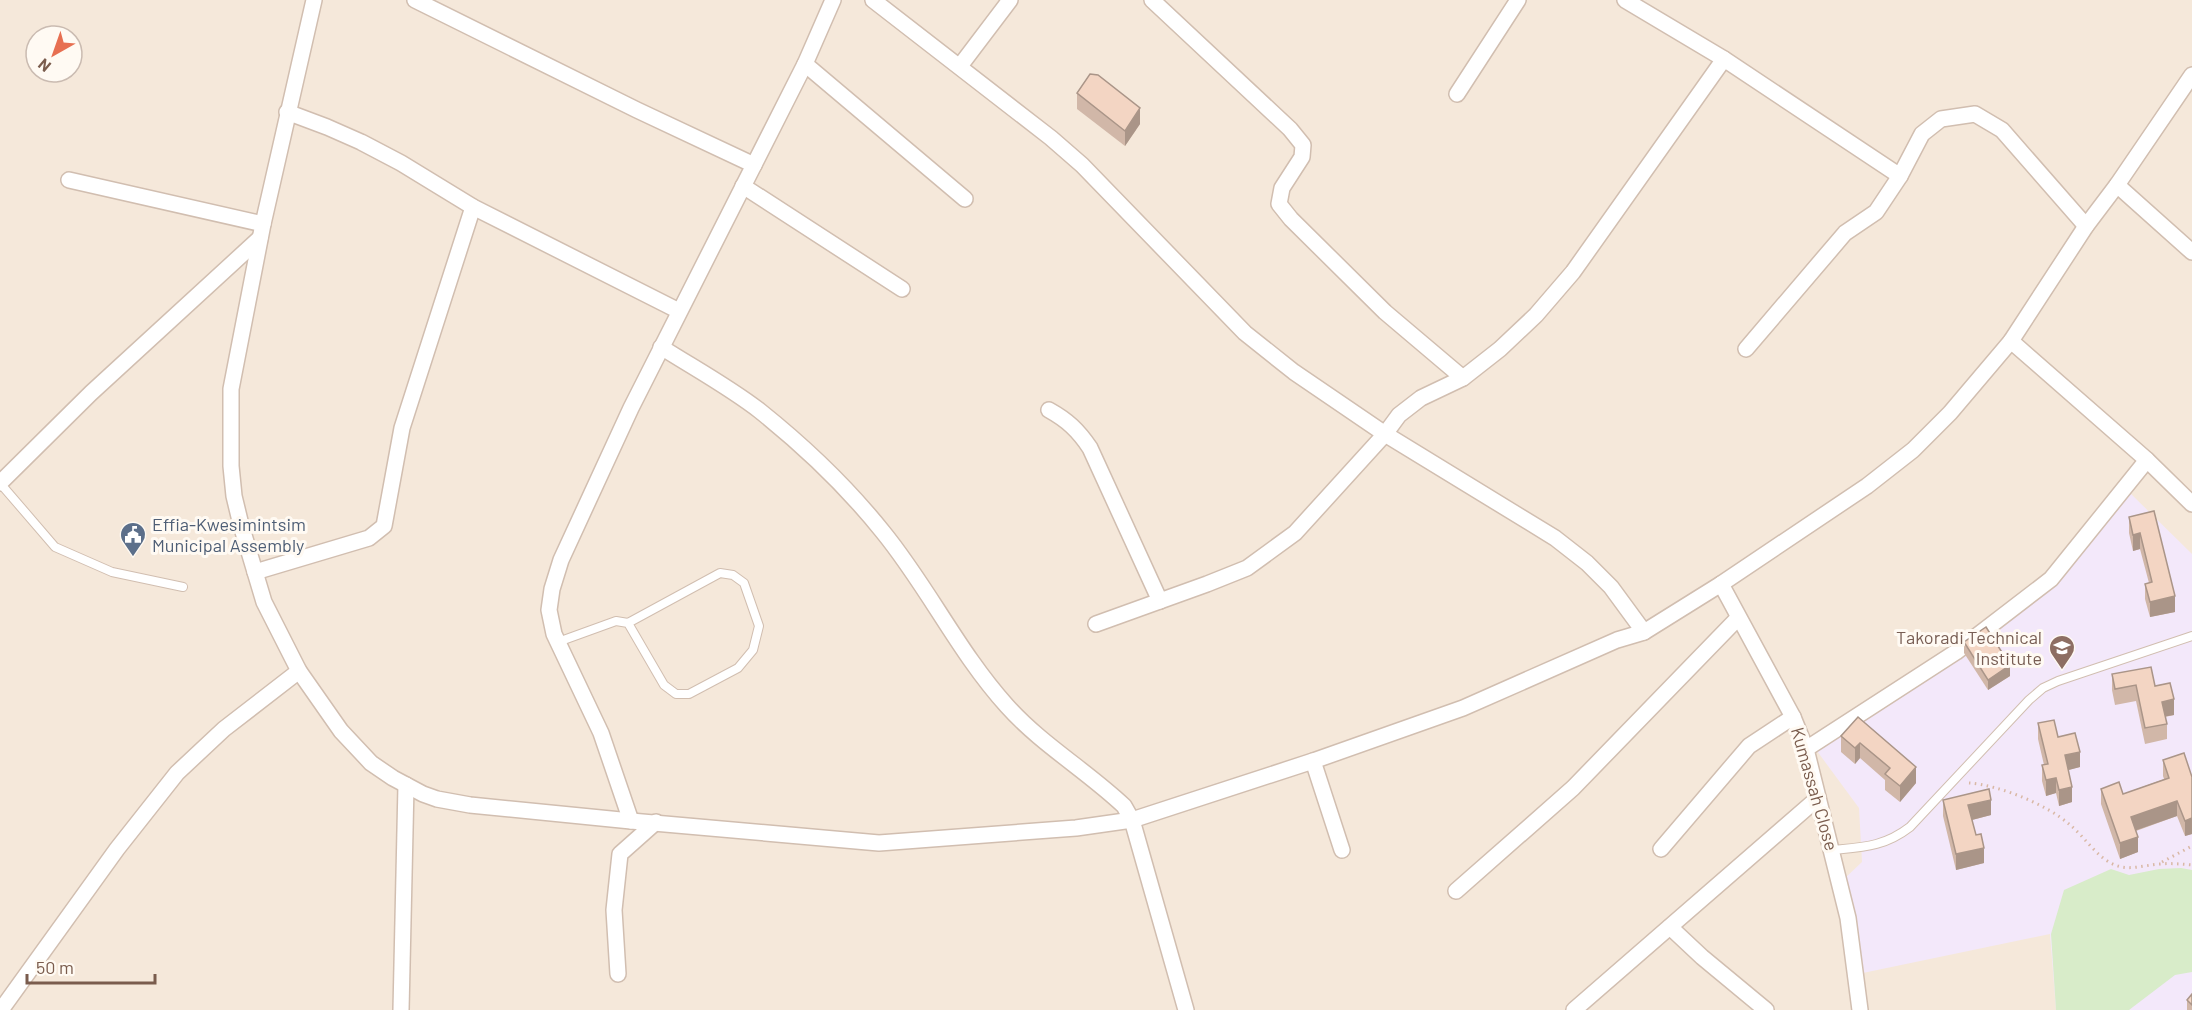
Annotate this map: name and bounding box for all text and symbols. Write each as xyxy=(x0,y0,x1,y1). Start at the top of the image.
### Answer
north arrow xyxy=(24,24,84,84)
text: N xyxy=(34,55,54,77)
place label: Effia-Kwesimintsim Municipal Assembly xyxy=(152,513,306,556)
public building icon: Effia-Kwesimintsim Municipal Assembly xyxy=(118,520,148,558)
place label: Takoradi Technical Institute xyxy=(1896,626,2042,669)
school or university icon: Takoradi Technical Institute xyxy=(2047,633,2077,671)
street label: Kumassah Close xyxy=(1787,724,1843,853)
scale bar xyxy=(27,947,154,985)
text: 50 m xyxy=(36,956,74,978)

